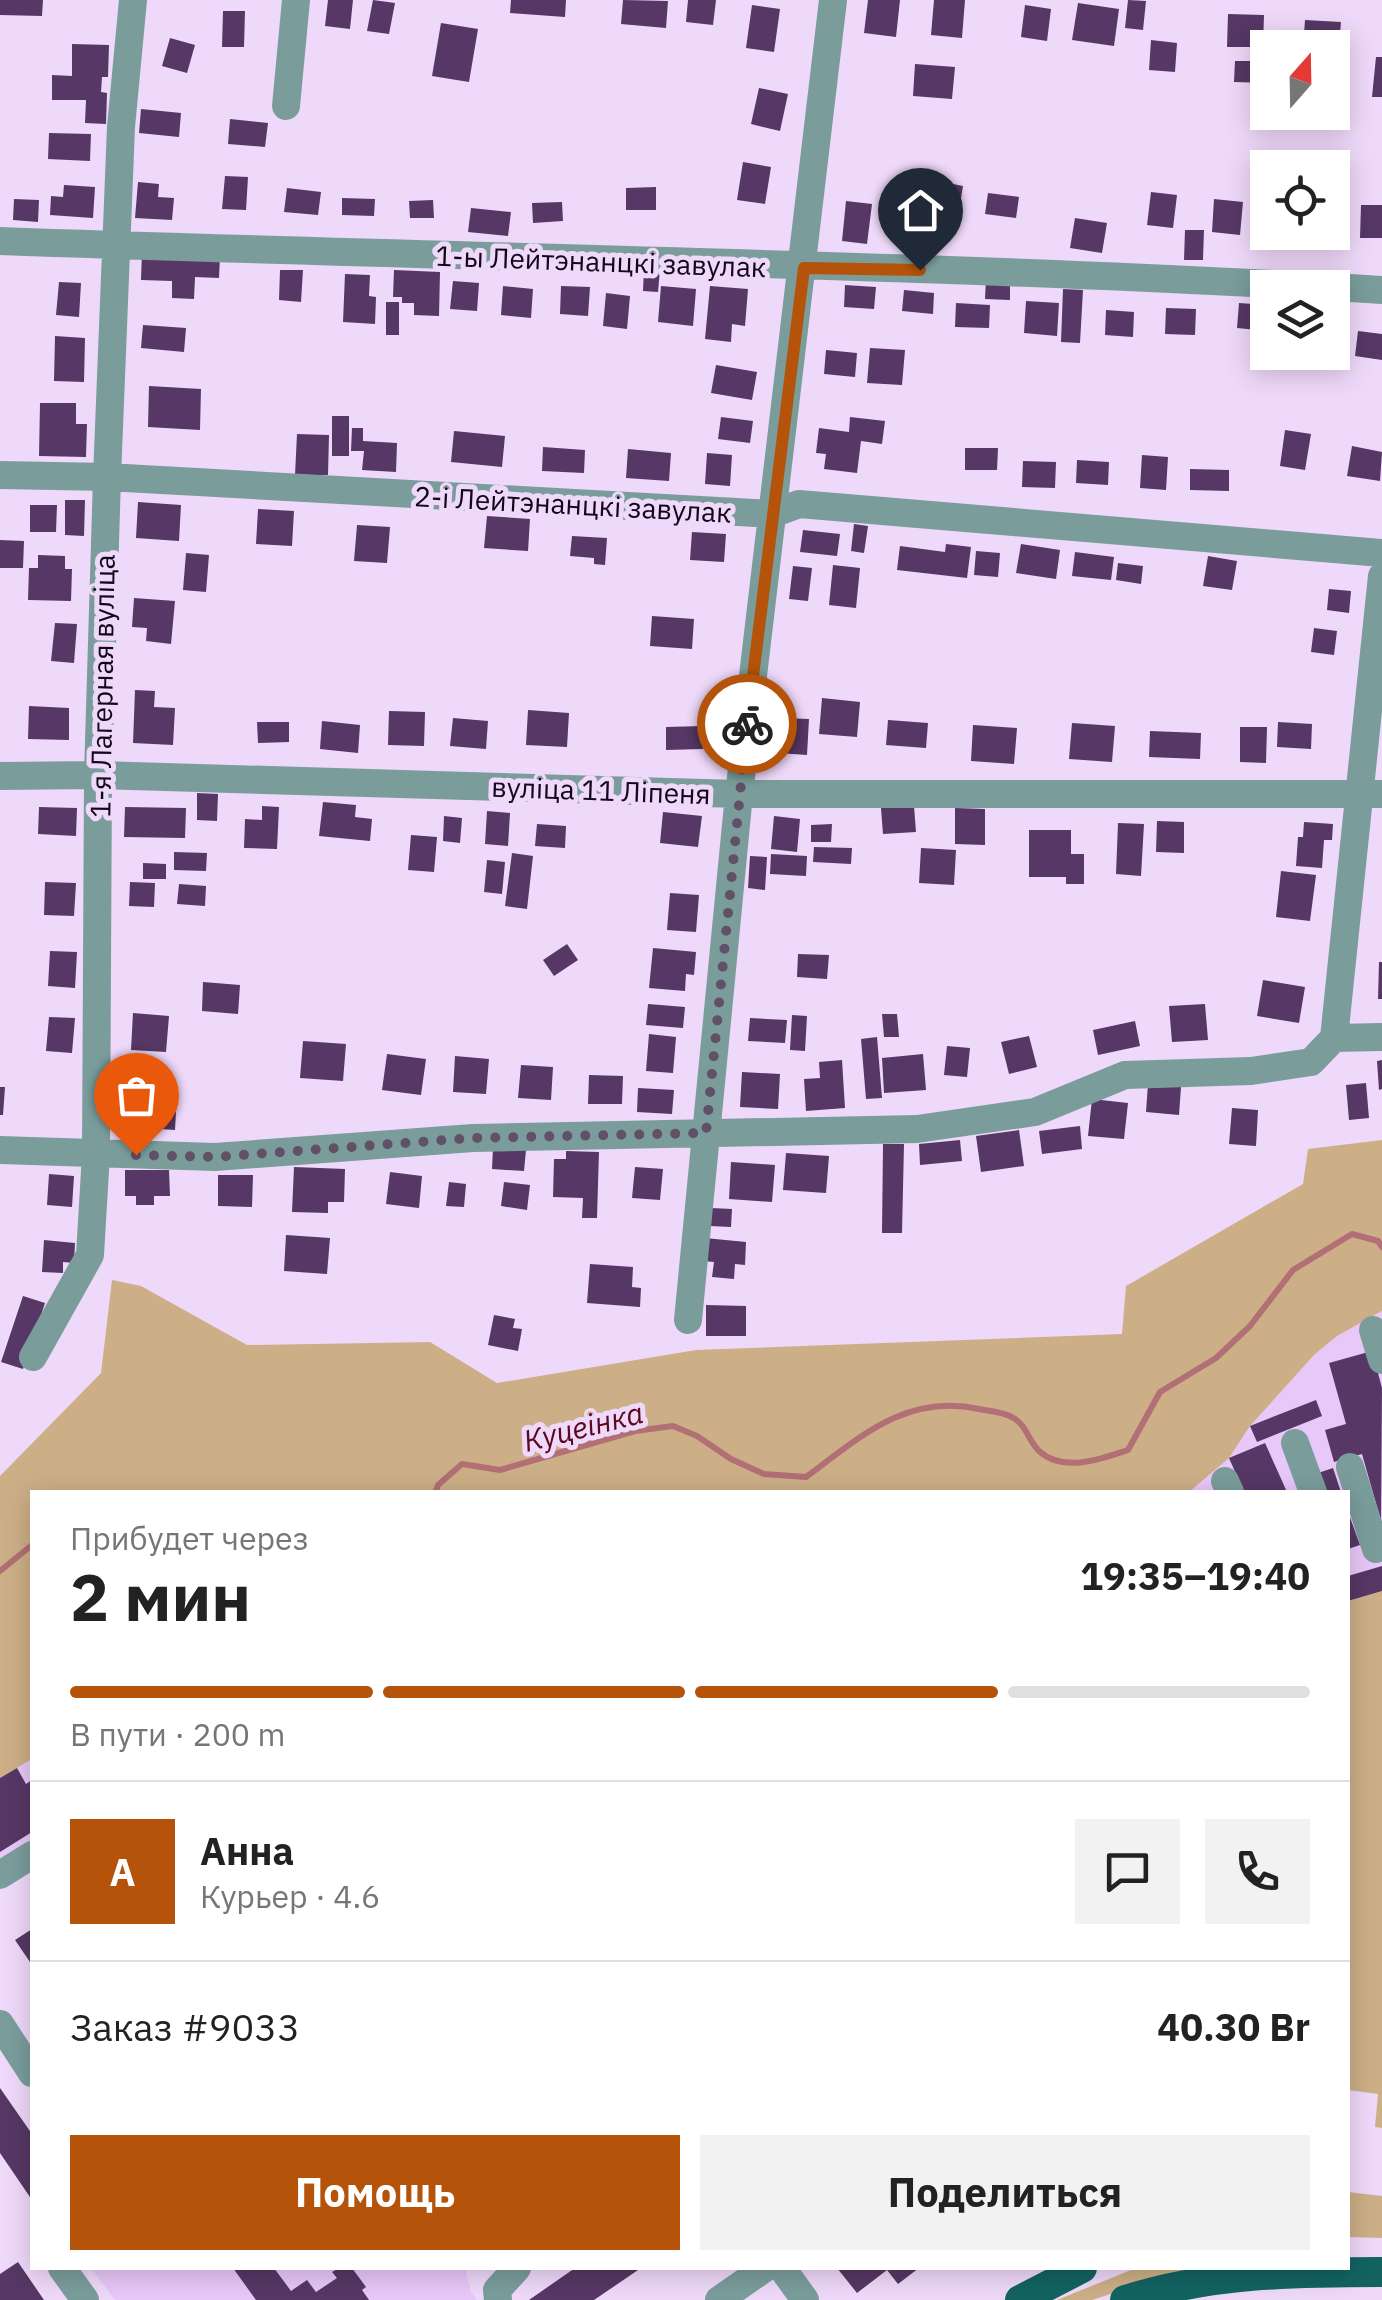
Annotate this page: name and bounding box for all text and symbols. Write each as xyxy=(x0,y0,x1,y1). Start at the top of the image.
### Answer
north arrow xyxy=(1250,30,1350,130)
map controls xyxy=(1250,30,1350,370)
button: locate xyxy=(1250,150,1350,250)
pin xyxy=(878,168,963,271)
icon: home xyxy=(893,183,948,238)
street label: 1-ы Лейтэнанцкі завулак xyxy=(435,237,767,285)
button: layers xyxy=(1250,270,1350,370)
street label: 2-і Лейтэнанцкі завулак xyxy=(413,477,733,531)
street label: 1-я Лагерная вуліца xyxy=(81,554,123,818)
courier xyxy=(697,674,797,774)
icon: bike xyxy=(720,697,775,752)
street label: вуліца 11 Ліпеня xyxy=(491,768,711,812)
pin xyxy=(94,1053,179,1156)
icon: bag xyxy=(109,1068,164,1123)
water label: Куцеінка xyxy=(519,1392,647,1460)
text: Прибудет через xyxy=(70,1517,309,1559)
text: 19:35–19:40 xyxy=(1080,1551,1310,1600)
text: 2 мин xyxy=(70,1554,251,1639)
text: В пути · 200 m xyxy=(70,1713,286,1755)
button: chat xyxy=(1075,1819,1180,1924)
button: phone xyxy=(1205,1819,1310,1924)
text: Анна xyxy=(200,1826,294,1875)
text: А xyxy=(109,1847,136,1896)
text: Курьер · 4.6 xyxy=(200,1875,380,1917)
text: Заказ #9033 xyxy=(70,2002,300,2051)
text: 40.30 Br xyxy=(1157,2002,1310,2051)
button: Помощь xyxy=(70,2135,680,2250)
button: Поделиться xyxy=(700,2135,1310,2250)

